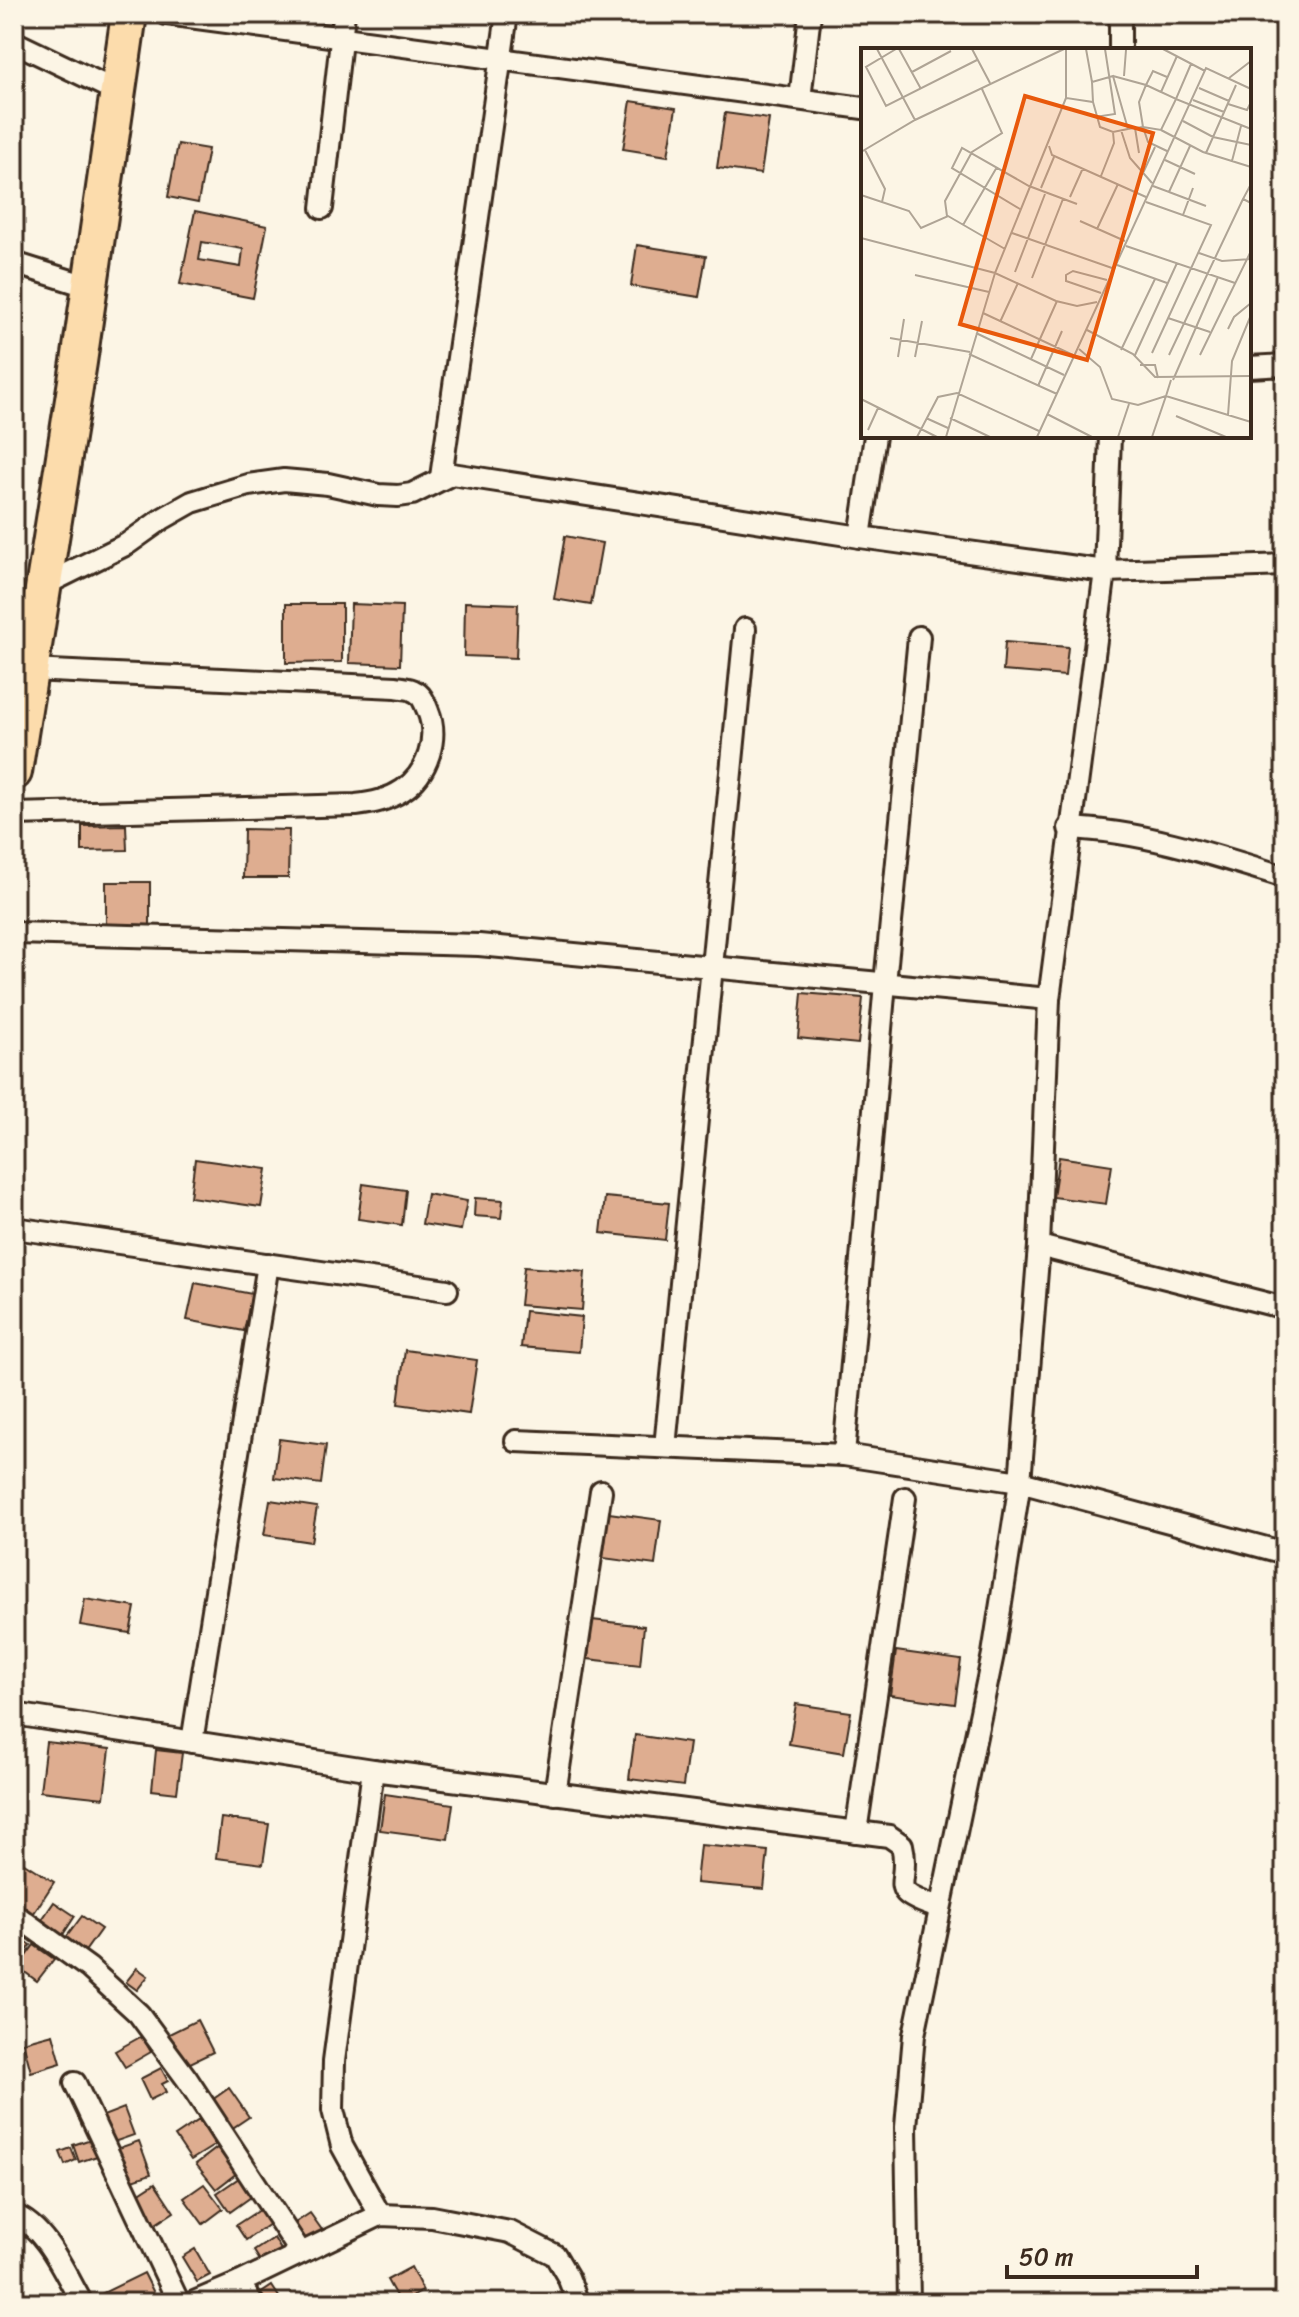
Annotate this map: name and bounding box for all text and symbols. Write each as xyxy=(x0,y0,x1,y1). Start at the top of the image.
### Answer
inset map xyxy=(861,48,1251,438)
scale bar xyxy=(1007,2229,1197,2279)
text: 50 m xyxy=(1019,2236,1074,2278)

